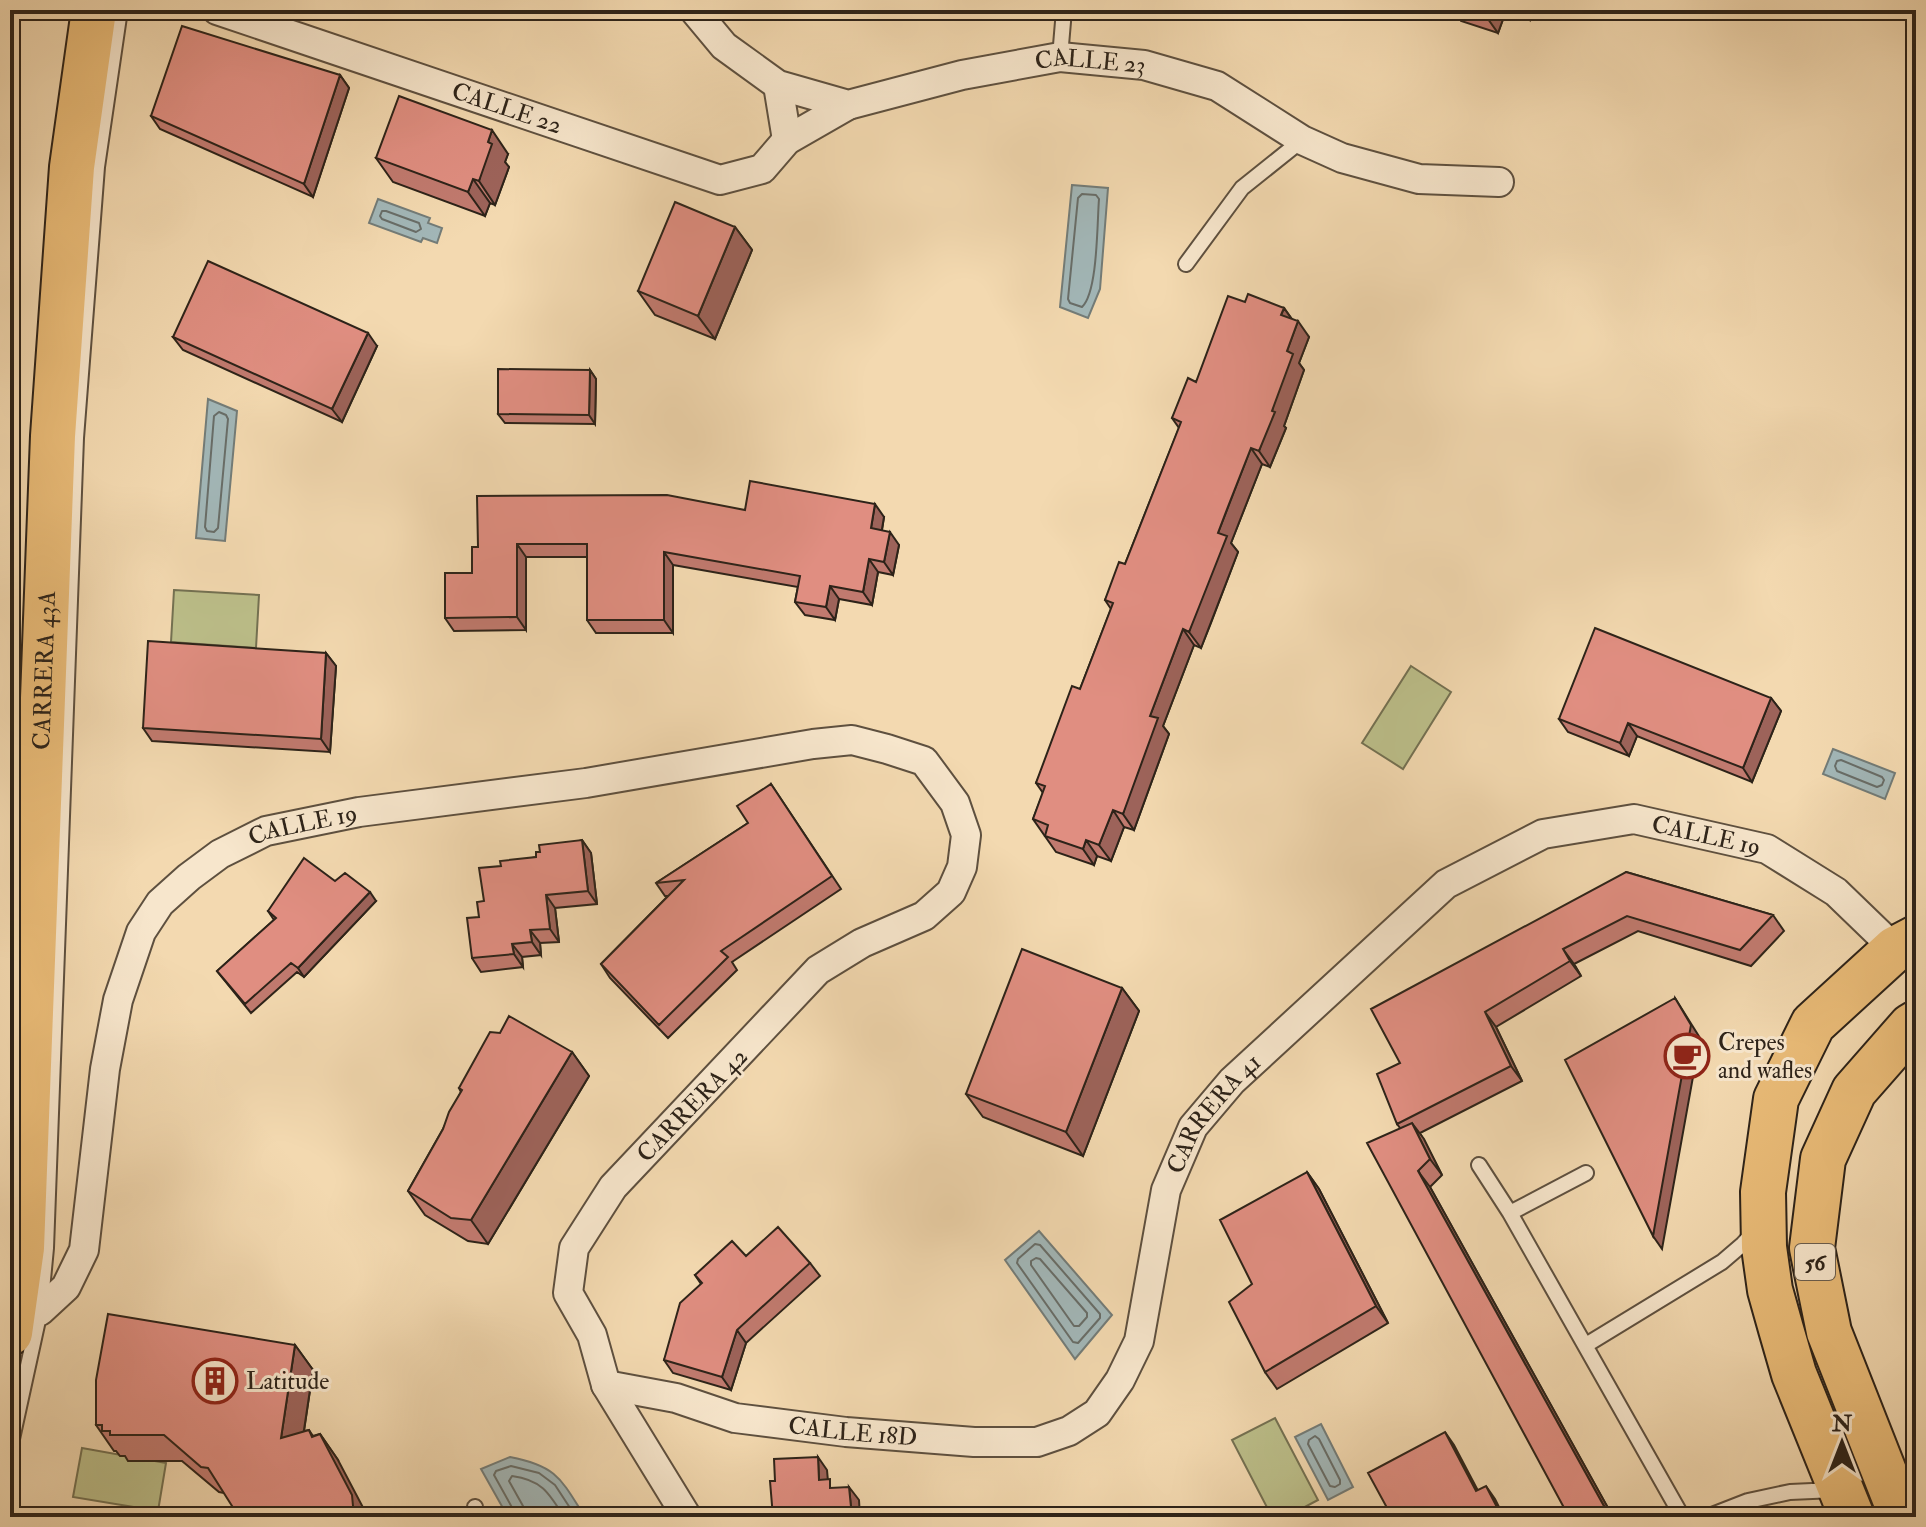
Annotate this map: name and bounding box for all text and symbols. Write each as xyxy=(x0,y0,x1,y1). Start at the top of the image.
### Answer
street label: CALLE 23 xyxy=(1032,41,1147,81)
street label: CALLE 22 xyxy=(448,75,566,141)
street label: CARRERA 43A xyxy=(26,590,63,751)
street label: CALLE 19 xyxy=(243,798,360,853)
street label: CALLE 19 xyxy=(1649,808,1764,863)
place label: Crepes and wafles xyxy=(1718,1027,1812,1086)
cafe icon: Crepes and wafles xyxy=(1663,1032,1711,1080)
street label: CARRERA 42 xyxy=(630,1042,755,1169)
street label: CARRERA 41 xyxy=(1160,1047,1268,1179)
road number: 56 xyxy=(1795,1244,1835,1280)
building icon: Latitude xyxy=(191,1357,239,1405)
place label: Latitude xyxy=(246,1366,329,1397)
north arrow xyxy=(1802,1403,1882,1483)
street label: CALLE 18D xyxy=(786,1410,918,1454)
text: N xyxy=(1831,1410,1852,1438)

